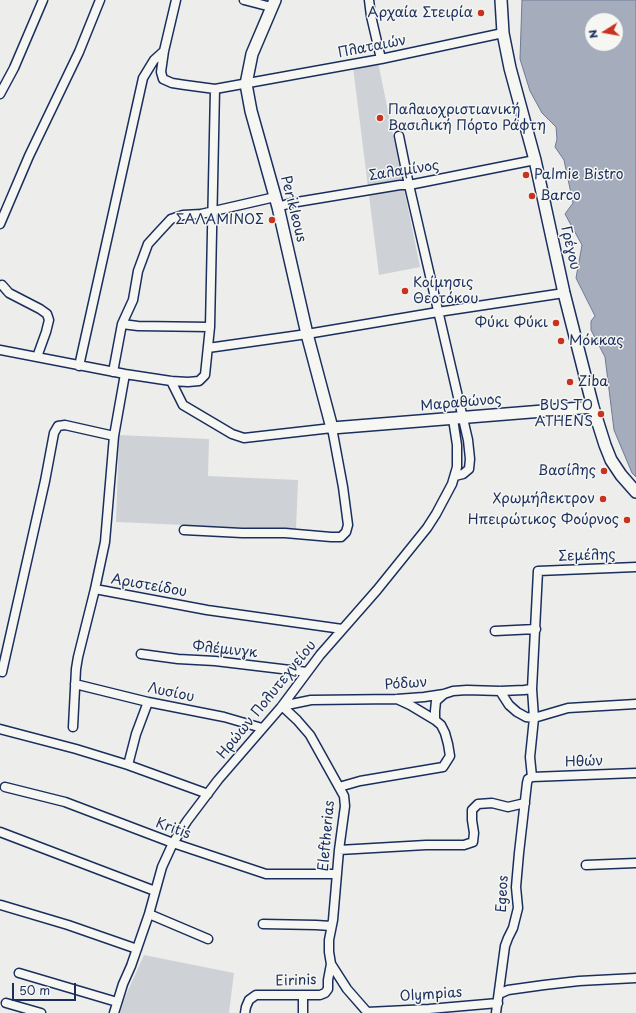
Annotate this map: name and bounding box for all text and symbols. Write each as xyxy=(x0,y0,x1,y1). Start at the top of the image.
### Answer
place label: Αρχαία Στειρία xyxy=(368,5,473,21)
marker: Αρχαία Στειρία xyxy=(476,8,486,18)
north arrow xyxy=(584,12,624,52)
text: N xyxy=(584,28,602,40)
street label: Πλαταιών xyxy=(336,32,408,62)
place label: Παλαιοχριστιανική Βασιλική Πόρτο Ράφτη xyxy=(388,102,546,134)
marker: Παλαιοχριστιανική Βασιλική Πόρτο Ράφτη xyxy=(375,113,385,123)
street label: Σαλαμίνος xyxy=(368,157,440,185)
place label: Palmie Bistro xyxy=(534,167,623,183)
marker: Palmie Bistro xyxy=(521,170,531,180)
street label: Perikleous xyxy=(277,174,309,244)
place label: Barco xyxy=(540,188,581,204)
marker: Barco xyxy=(527,191,537,201)
place label: ΣΑΛΑΜΙΝΟΣ xyxy=(176,212,264,228)
marker: ΣΑΛΑΜΙΝΟΣ xyxy=(267,215,277,225)
street label: Γρέγου xyxy=(557,224,583,272)
place label: Κοίμησις Θεοτόκου xyxy=(413,275,478,308)
marker: Κοίμησις Θεοτόκου xyxy=(400,286,410,296)
place label: Φύκι Φύκι xyxy=(475,315,548,331)
marker: Φύκι Φύκι xyxy=(551,318,561,328)
place label: Μόκκας xyxy=(569,333,624,349)
marker: Μόκκας xyxy=(556,336,566,346)
place label: Ziba xyxy=(578,374,608,390)
marker: Ziba xyxy=(565,377,575,387)
street label: Μαραθώνος xyxy=(420,391,502,415)
place label: BUS TO ATHENS xyxy=(535,398,593,430)
marker: BUS TO ATHENS xyxy=(596,409,606,419)
place label: Βασίλης xyxy=(538,463,596,479)
marker: Βασίλης xyxy=(599,466,609,476)
place label: Χρωμήλεκτρον xyxy=(493,491,595,507)
marker: Χρωμήλεκτρον xyxy=(598,494,608,504)
place label: Ηπειρώτικος Φούρνος xyxy=(468,512,619,528)
marker: Ηπειρώτικος Φούρνος xyxy=(622,515,632,525)
street label: Σεμέλης xyxy=(558,547,616,565)
street label: Αριστείδου xyxy=(110,571,188,601)
street label: Ηρώων Πολυτεχνείου xyxy=(214,637,320,763)
street label: Φλέμινγκ xyxy=(192,638,258,662)
street label: Ρόδων xyxy=(384,674,428,694)
street label: Λυσίου xyxy=(146,680,196,706)
street label: Ηθών xyxy=(564,753,604,771)
street label: Eleftherias xyxy=(316,800,338,872)
street label: Kritis xyxy=(153,815,193,843)
street label: Egeos xyxy=(494,875,512,913)
street label: Eirinis xyxy=(275,972,317,990)
scale bar xyxy=(14,975,78,1001)
text: 50 m xyxy=(19,981,50,999)
street label: Olympias xyxy=(399,984,463,1006)

